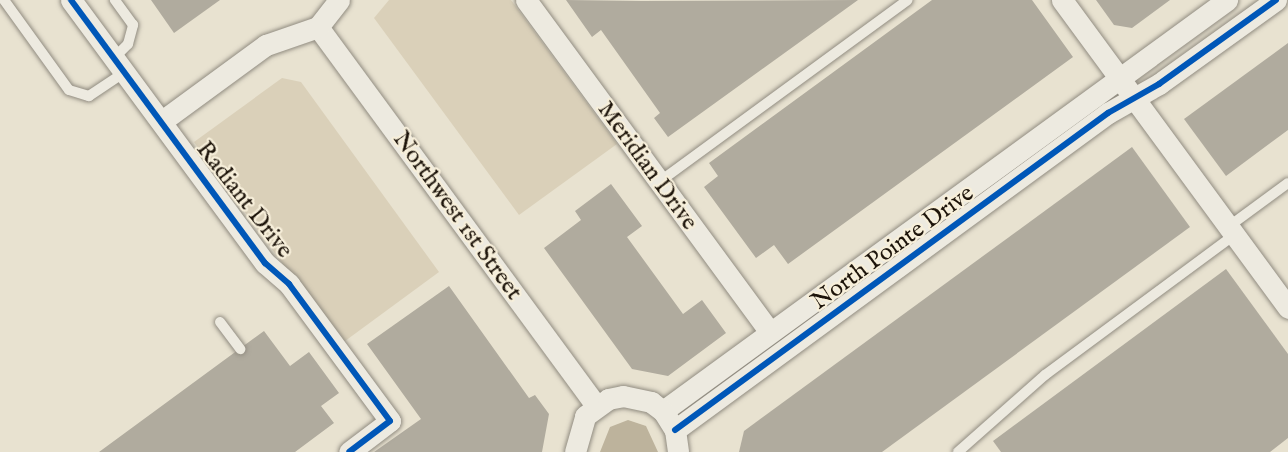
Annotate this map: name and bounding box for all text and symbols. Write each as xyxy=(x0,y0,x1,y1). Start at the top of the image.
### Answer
street label: Meridian Drive xyxy=(591,96,703,236)
street label: Northwest 1st Street xyxy=(386,126,528,306)
street label: Radiant Drive xyxy=(189,136,299,264)
street label: North Pointe Drive xyxy=(806,179,980,317)

